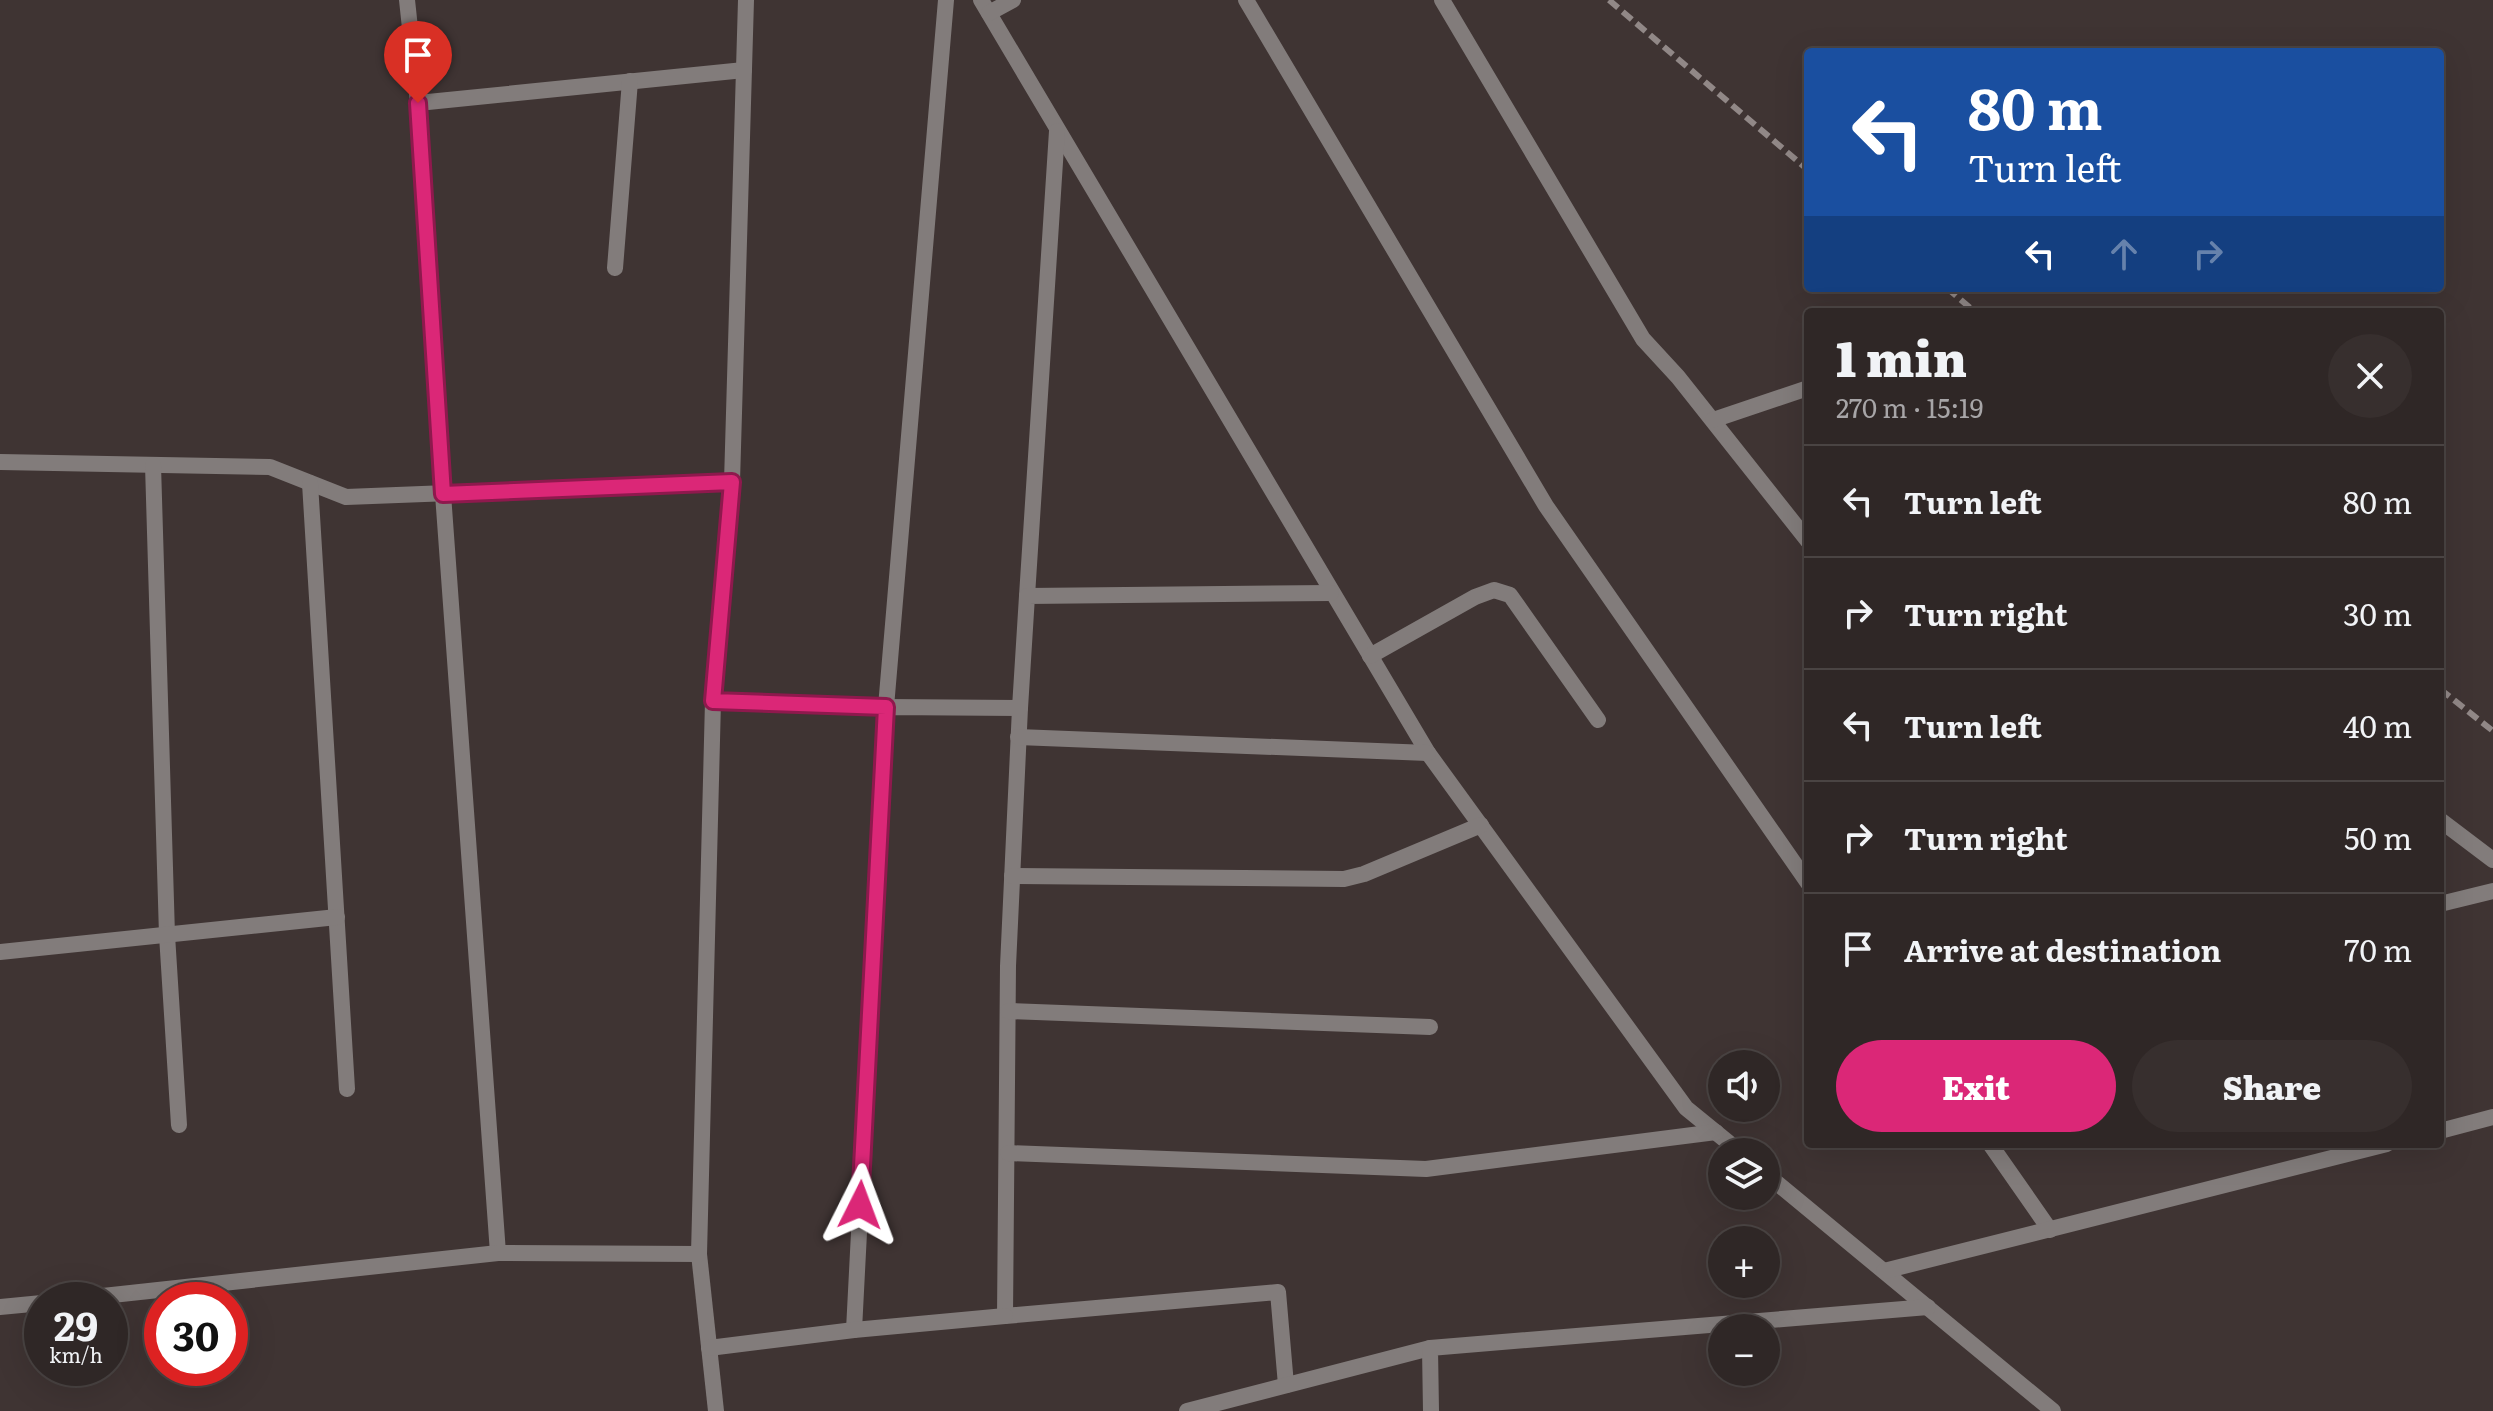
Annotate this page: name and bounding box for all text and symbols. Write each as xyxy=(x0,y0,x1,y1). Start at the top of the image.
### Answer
pin xyxy=(384,21,452,103)
icon: arrive xyxy=(396,33,440,77)
text: 80 m xyxy=(1968,64,2103,147)
icon: left xyxy=(1836,80,1940,184)
text: Turn left xyxy=(1968,140,2122,193)
icon: left xyxy=(2018,232,2062,276)
icon: ahead xyxy=(2102,232,2146,276)
icon: right xyxy=(2186,232,2230,276)
text: 1 min xyxy=(1836,321,1967,392)
button: close xyxy=(2328,334,2412,418)
text: 270 m · 15:19 xyxy=(1836,387,1983,426)
icon: left xyxy=(1836,479,1880,523)
text: Turn left xyxy=(1904,479,2042,523)
text: 80 m xyxy=(2343,479,2412,523)
icon: right xyxy=(1836,591,1880,635)
text: Turn right xyxy=(1904,591,2068,635)
text: 30 m xyxy=(2343,591,2412,635)
icon: left xyxy=(1836,703,1880,747)
text: Turn left xyxy=(1904,703,2042,747)
text: 40 m xyxy=(2343,703,2412,747)
icon: right xyxy=(1836,815,1880,859)
text: Turn right xyxy=(1904,815,2068,859)
text: 50 m xyxy=(2344,815,2412,859)
icon: arrive xyxy=(1836,927,1880,971)
text: Arrive at destination xyxy=(1904,927,2221,971)
text: 70 m xyxy=(2344,927,2412,971)
button: Exit xyxy=(1836,1040,2116,1132)
button: Share xyxy=(2132,1040,2412,1132)
map controls xyxy=(1708,1050,1780,1386)
button: sound xyxy=(1708,1050,1780,1122)
button: layers xyxy=(1708,1138,1780,1210)
position arrow xyxy=(818,1163,902,1247)
button: + xyxy=(1708,1226,1780,1298)
speed limit sign: 30 xyxy=(144,1282,248,1386)
text: 29 xyxy=(54,1294,98,1353)
button: − xyxy=(1708,1314,1780,1386)
text: km/h xyxy=(49,1339,103,1369)

